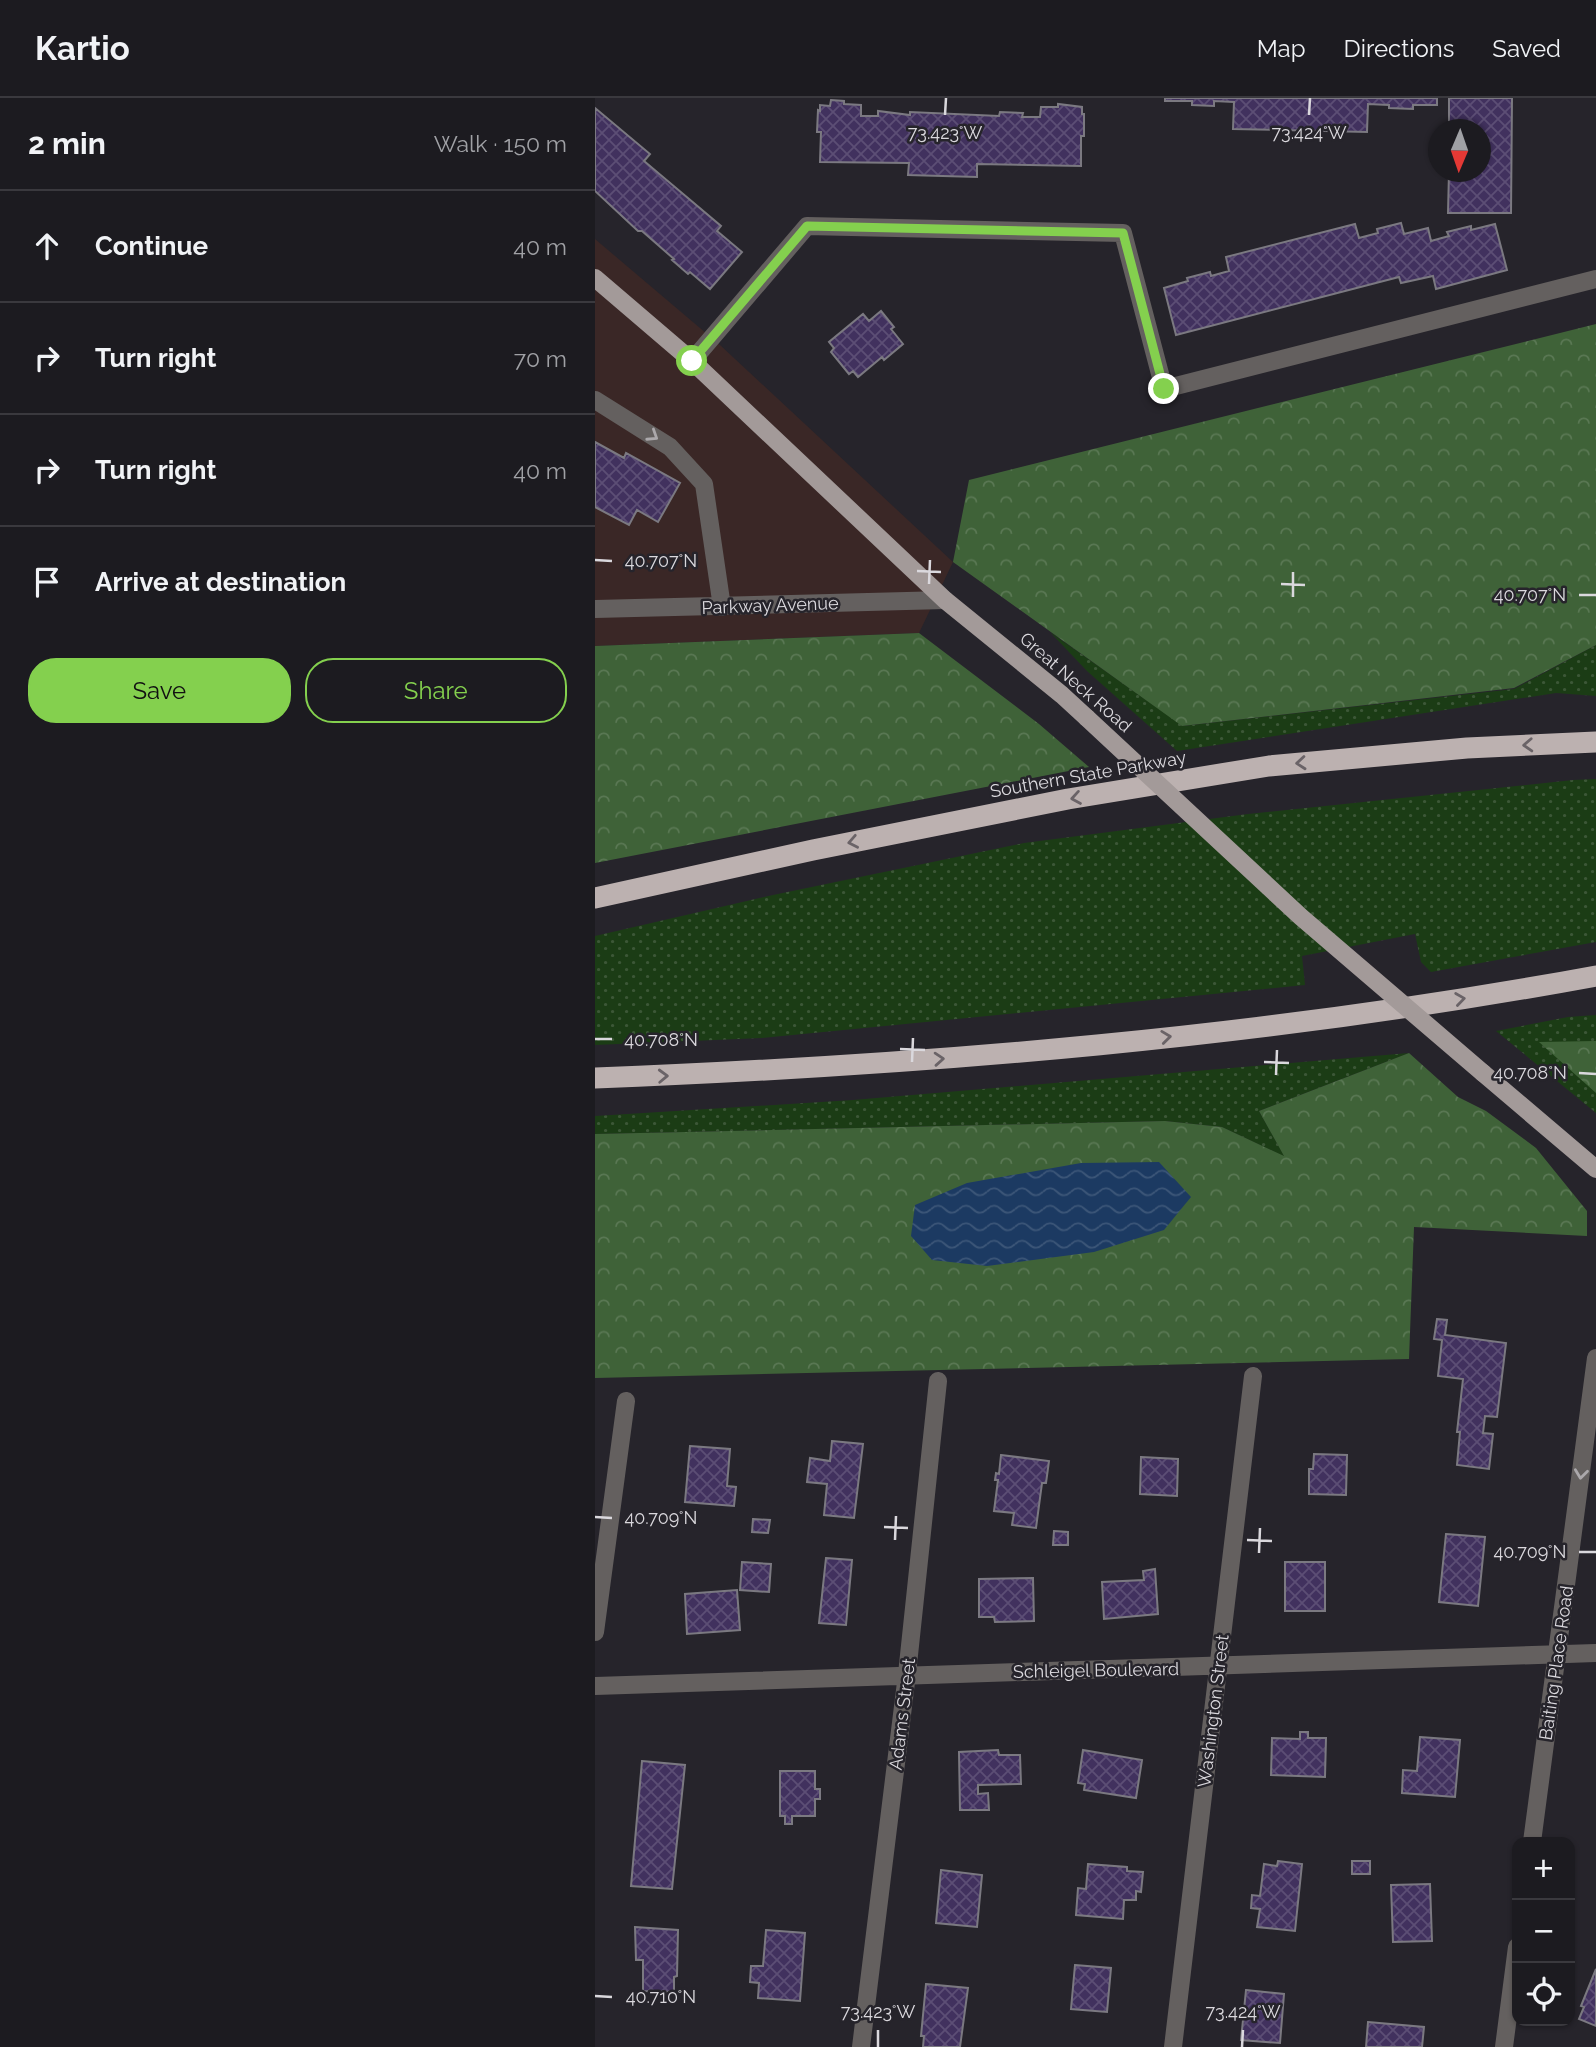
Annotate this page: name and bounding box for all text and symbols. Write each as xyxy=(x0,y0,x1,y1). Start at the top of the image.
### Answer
text: Kartio xyxy=(35,29,130,68)
text: Map xyxy=(1257,34,1306,63)
text: Directions xyxy=(1344,34,1454,63)
text: Saved xyxy=(1492,34,1561,63)
north arrow xyxy=(1428,119,1491,182)
text: 73.423°W xyxy=(908,122,982,143)
text: 73.424°W xyxy=(1271,122,1347,143)
text: 2 min xyxy=(28,126,106,161)
text: Walk · 150 m xyxy=(434,130,567,157)
icon: ahead xyxy=(28,227,66,265)
text: Continue xyxy=(95,231,208,261)
text: 40 m xyxy=(513,233,567,260)
icon: right xyxy=(28,339,66,377)
text: Turn right xyxy=(95,343,216,373)
text: 70 m xyxy=(514,345,567,372)
route start xyxy=(676,345,707,376)
route end xyxy=(1148,373,1179,404)
one-way arrow xyxy=(645,428,658,441)
icon: right xyxy=(28,451,66,489)
text: Turn right xyxy=(95,455,216,485)
text: 40 m xyxy=(513,457,567,484)
text: 40.707°N xyxy=(625,550,697,571)
icon: arrive xyxy=(28,563,66,601)
text: Arrive at destination xyxy=(95,567,346,597)
text: 40.707°N xyxy=(1494,584,1566,605)
street label: Parkway Avenue xyxy=(701,592,839,618)
street label: Great Neck Road xyxy=(1016,628,1136,736)
button: Save xyxy=(28,658,291,723)
button: Share xyxy=(305,658,567,723)
one-way arrow xyxy=(1522,737,1533,752)
street label: Southern State Parkway xyxy=(988,746,1188,802)
one-way arrow xyxy=(1295,755,1306,770)
one-way arrow xyxy=(1070,790,1082,805)
one-way arrow xyxy=(847,833,859,848)
one-way arrow xyxy=(1454,992,1466,1007)
text: 40.708°N xyxy=(624,1029,698,1050)
one-way arrow xyxy=(1160,1030,1171,1045)
one-way arrow xyxy=(934,1052,945,1067)
text: 40.708°N xyxy=(1493,1062,1567,1083)
one-way arrow xyxy=(658,1068,669,1083)
one-way arrow xyxy=(1573,1468,1588,1480)
text: 40.709°N xyxy=(625,1507,697,1528)
text: 40.709°N xyxy=(1494,1541,1566,1562)
street label: Baiting Place Road xyxy=(1535,1584,1577,1742)
street label: Washington Street xyxy=(1193,1633,1233,1789)
street label: Adams Street xyxy=(885,1657,919,1771)
street label: Schleigel Boulevard xyxy=(1013,1658,1179,1682)
map controls xyxy=(1512,1837,1575,2026)
button: + xyxy=(1512,1837,1575,1900)
button: − xyxy=(1512,1900,1575,1963)
button: locate xyxy=(1512,1963,1575,2026)
text: 40.710°N xyxy=(626,1986,696,2007)
text: 73.423°W xyxy=(841,2001,915,2022)
text: 73.424°W xyxy=(1205,2001,1281,2022)

